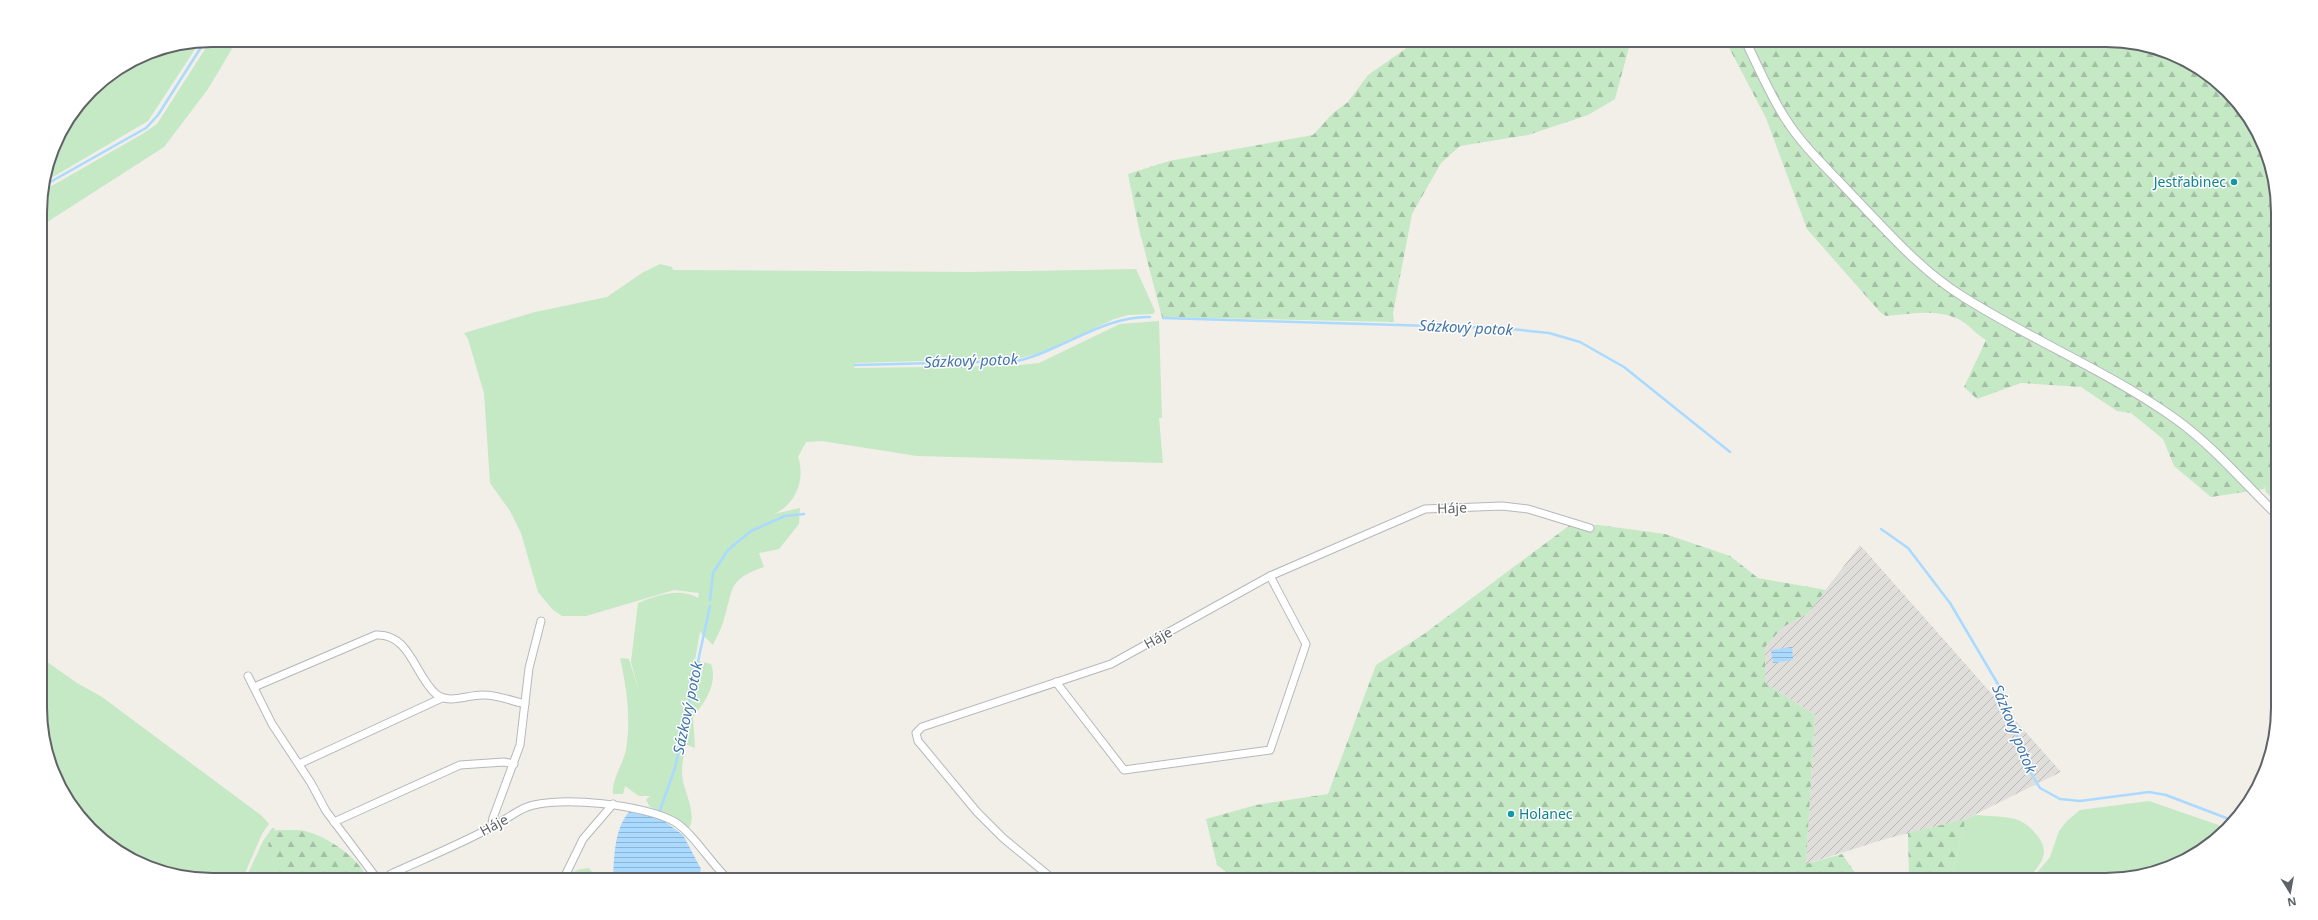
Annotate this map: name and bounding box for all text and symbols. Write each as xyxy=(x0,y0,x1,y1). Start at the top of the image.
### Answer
place label: Jestřabinec xyxy=(2152,172,2226,191)
marker: Jestřabinec xyxy=(2229,177,2239,187)
water label: Sázkový potok xyxy=(1419,315,1514,339)
water label: Sázkový potok xyxy=(924,348,1019,372)
street label: Háje xyxy=(1437,497,1467,518)
street label: Háje xyxy=(1140,622,1175,653)
water label: Sázkový potok xyxy=(667,659,707,756)
water label: Sázkový potok xyxy=(1988,681,2042,776)
place label: Holanec xyxy=(1519,804,1573,823)
street label: Háje xyxy=(476,809,511,840)
marker: Holanec xyxy=(1506,809,1516,819)
north arrow xyxy=(2270,872,2310,912)
text: N xyxy=(2286,894,2298,911)

